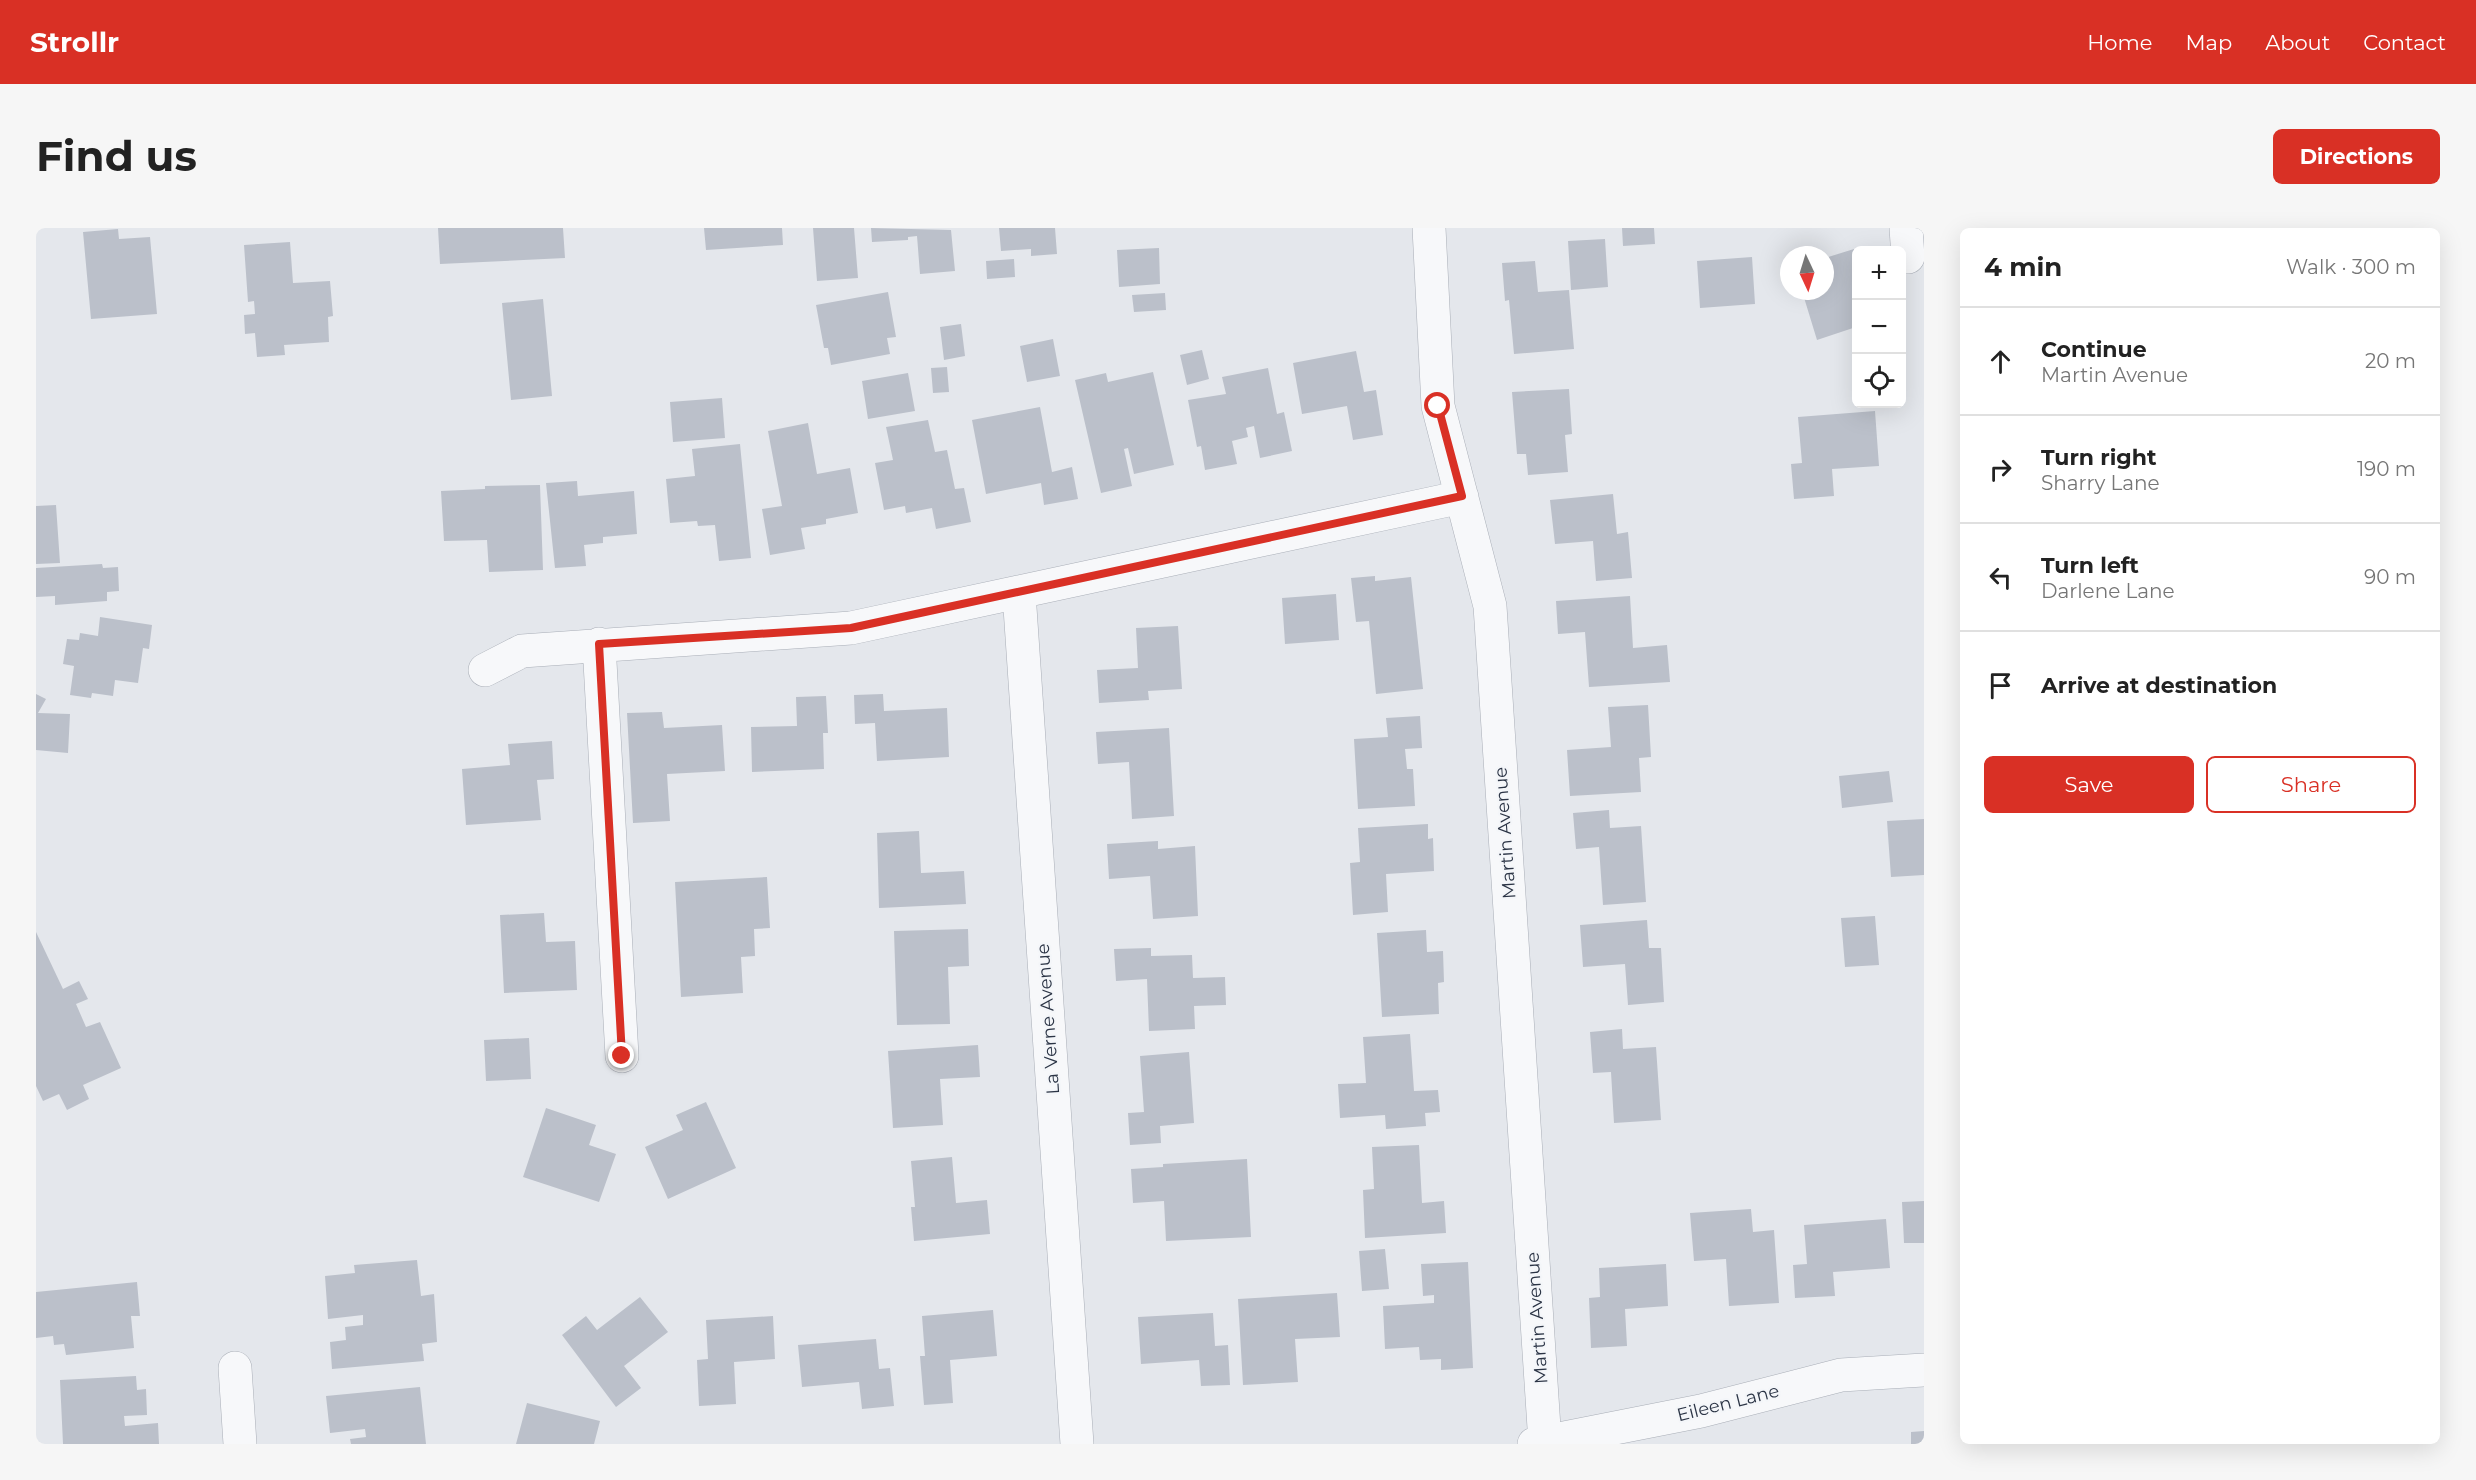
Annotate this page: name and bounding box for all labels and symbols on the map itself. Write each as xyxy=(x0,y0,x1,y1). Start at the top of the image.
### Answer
north arrow xyxy=(1780,246,1834,300)
route start xyxy=(1424,392,1450,418)
street label: Martin Avenue xyxy=(1489,766,1521,900)
street label: La Verne Avenue xyxy=(1032,943,1064,1095)
route end xyxy=(608,1042,634,1068)
street label: Martin Avenue xyxy=(1521,1251,1553,1385)
street label: Eileen Lane xyxy=(1675,1380,1782,1426)

